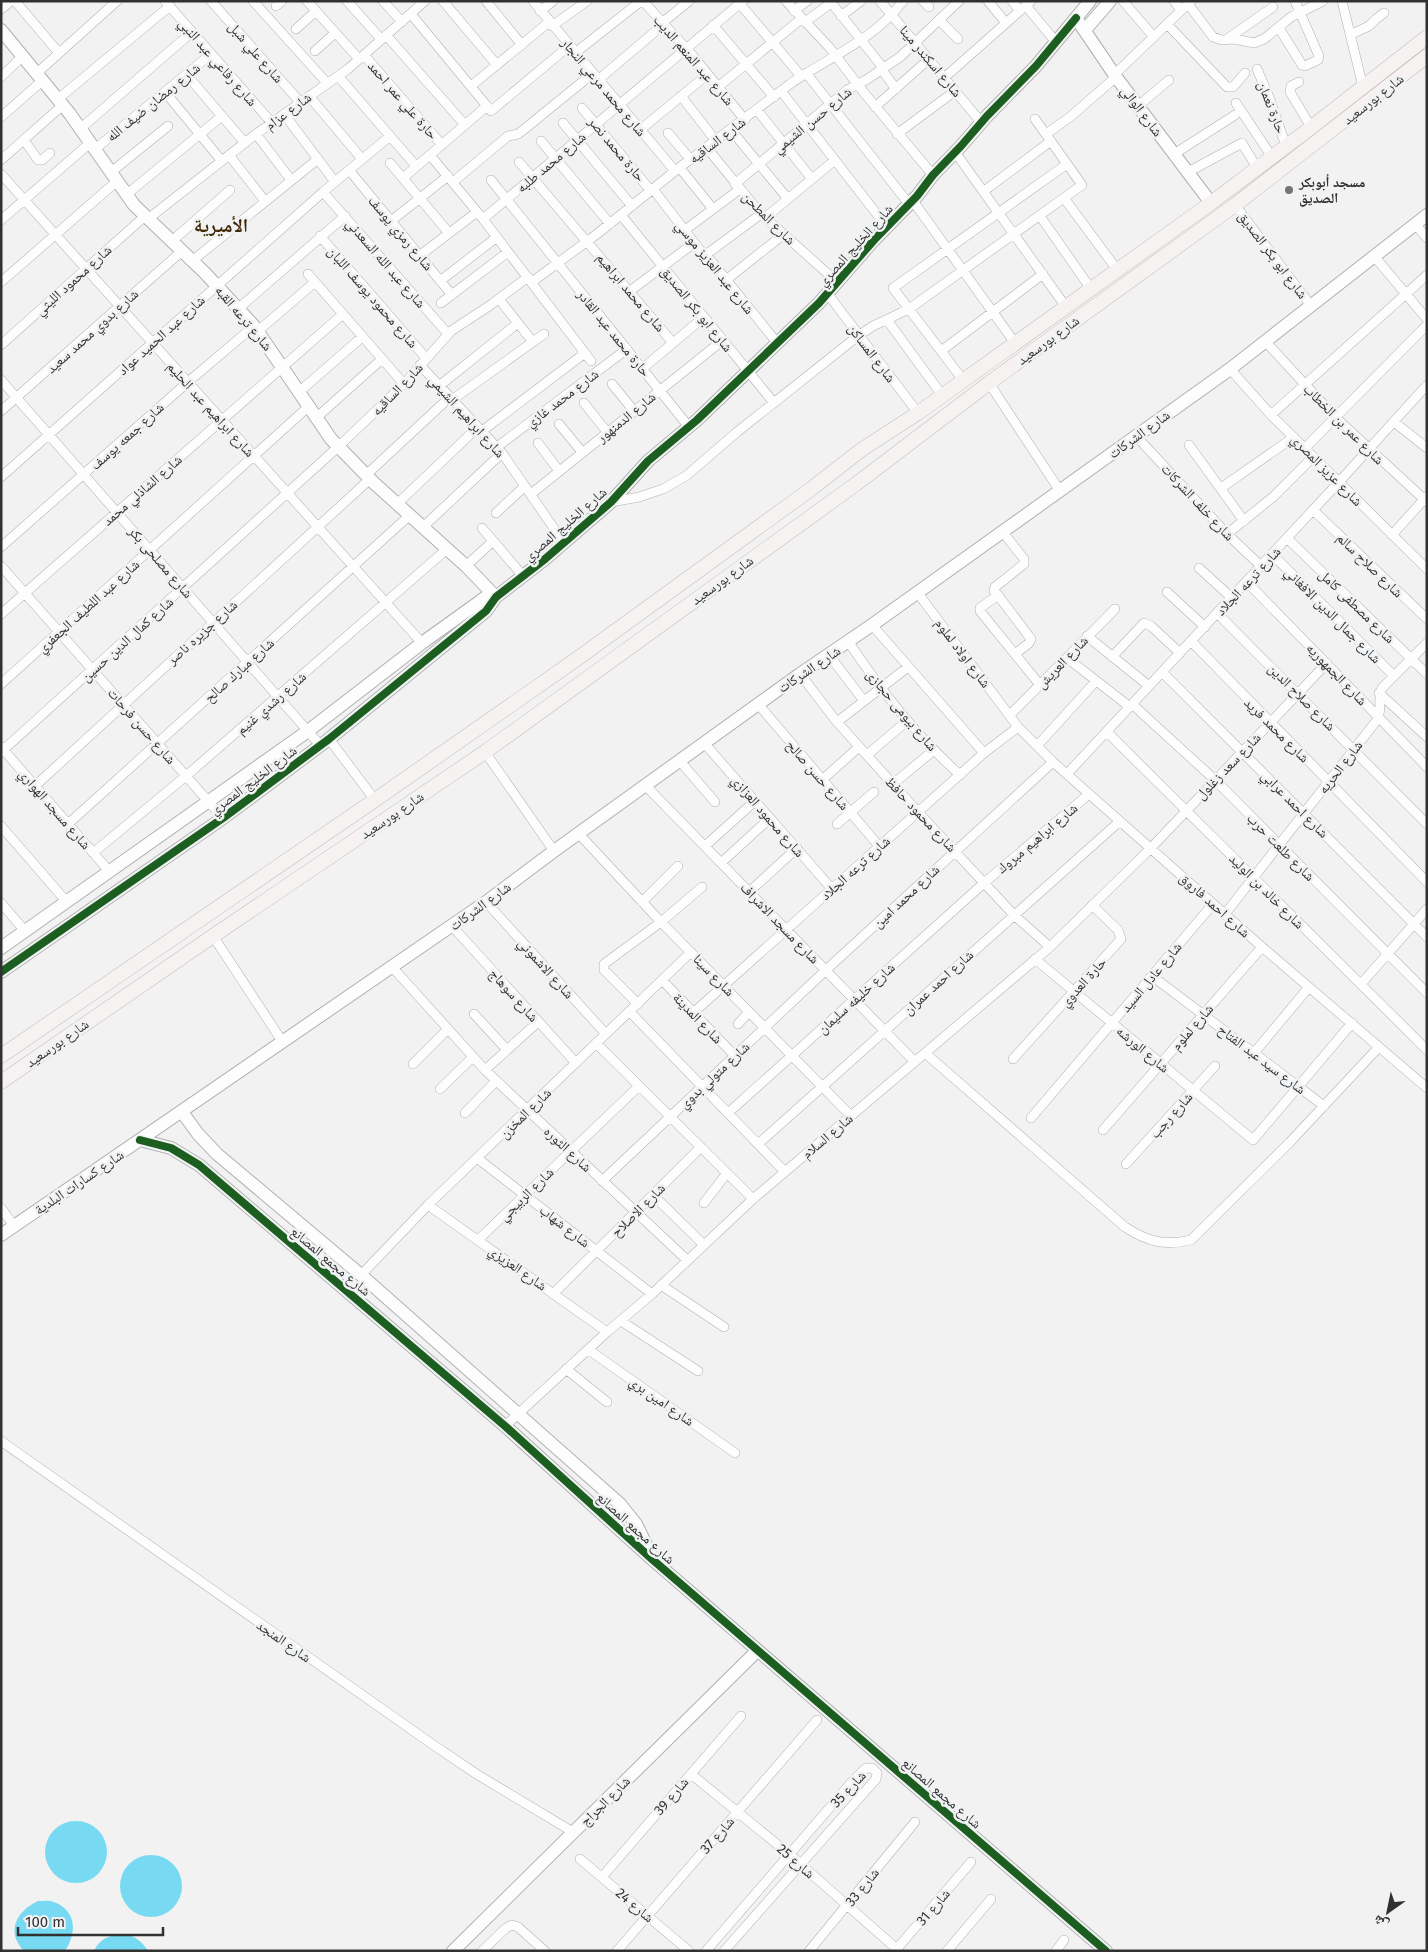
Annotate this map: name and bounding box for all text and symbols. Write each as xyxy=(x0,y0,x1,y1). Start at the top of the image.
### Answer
street label: شارع عبد المنعم الديب xyxy=(649,12,737,110)
street label: شارع رفاعي عبد النبي xyxy=(173,15,261,112)
street label: شارع علي شبل xyxy=(222,18,287,88)
street label: شارع اسكندر مينا xyxy=(895,22,965,101)
street label: شارع محمد مرعي النجار xyxy=(555,34,650,142)
street label: حارة علي عمر احمد xyxy=(362,58,441,145)
street label: شارع رمضان ضيف الله xyxy=(103,59,204,146)
street label: شارع بورسعيد xyxy=(1339,70,1408,129)
street label: حارة نعمان xyxy=(1254,79,1289,136)
street label: شارع حسن الشيمي xyxy=(769,83,857,159)
street label: شارع الوالي xyxy=(1115,83,1166,142)
street label: شارع عزام xyxy=(262,89,315,135)
street label: حارة محمد نصر xyxy=(584,113,649,185)
street label: شارع الساقيه xyxy=(686,114,750,168)
street label: شارع محمد طلبه xyxy=(513,128,590,197)
place label: مسجد أبوبكر الصديق xyxy=(1298,174,1365,207)
marker: مسجد أبوبكر الصديق xyxy=(1283,184,1295,196)
street label: شارع المطحن xyxy=(738,188,799,249)
street label: شارع رمزي يوسف xyxy=(363,193,437,276)
street label: شارع الخليج المصري xyxy=(814,201,899,292)
street label: شارع ابو بكر الصديق xyxy=(1233,208,1311,303)
district label: الأميرية xyxy=(194,214,248,237)
street label: شارع عبد الله السعدني xyxy=(340,215,429,313)
street label: شارع عبد العزيز موسي xyxy=(670,217,758,319)
street label: شارع محمود الليثي xyxy=(31,241,117,321)
street label: شارع محمود يوسف اللبان xyxy=(323,243,421,352)
street label: شارع محمد ابراهيم xyxy=(592,249,669,336)
street label: شارع ابو بكر الصديق xyxy=(656,263,736,356)
street label: شارع ترعه القبه xyxy=(211,282,276,355)
street label: شارع بدوي محمد سعيد xyxy=(43,285,144,379)
street label: حارة محمد عبد القادر xyxy=(573,286,654,380)
street label: شارع عبد الحميد عواد xyxy=(114,292,209,380)
street label: شارع بورسعيد xyxy=(1014,312,1083,369)
street label: شارع المساكن xyxy=(843,321,899,387)
street label: شارع ابراهيم عبد الحليم xyxy=(163,358,258,461)
street label: شارع الساقيه xyxy=(368,359,427,420)
street label: شارع محمد غازي xyxy=(523,365,604,433)
street label: شارع ابراهيم الشيمي xyxy=(423,371,508,463)
street label: شارع عمر بن الخطاب xyxy=(1299,380,1388,469)
street label: شارع الدمنهور xyxy=(593,388,660,448)
street label: شارع جمعه يوسف xyxy=(87,399,168,474)
street label: شارع الشركات xyxy=(1105,406,1174,463)
street label: شارع عزيز المصري xyxy=(1285,431,1366,512)
street label: شارع الشاذلي محمد xyxy=(99,451,187,531)
street label: شارع خلف الشركات xyxy=(1157,460,1238,545)
street label: شارع الخليج المصري xyxy=(520,484,612,567)
street label: شارع مصلحى بكر xyxy=(123,522,196,602)
street label: شارع صلاح سالم xyxy=(1332,530,1406,602)
street label: شارع ترعه الجلاد xyxy=(1212,543,1285,620)
street label: شارع بورسعيد xyxy=(688,552,757,609)
street label: شارع عبد اللطيف الجعفري xyxy=(34,556,145,659)
street label: شارع جمال الدين الافغاني xyxy=(1279,564,1384,669)
street label: شارع مصطفى كامل xyxy=(1314,566,1398,648)
street label: شارع كمال الدين حسين xyxy=(78,593,178,686)
street label: شارع جزيره ناصر xyxy=(163,596,242,670)
street label: شارع اولاد لملوم xyxy=(930,615,994,692)
street label: شارع العريش xyxy=(1033,632,1093,693)
street label: شارع مبارك صالح xyxy=(201,635,278,707)
street label: شارع الجمهوريه xyxy=(1302,640,1371,710)
street label: شارع الشركات xyxy=(775,642,844,697)
street label: شارع صلاح الدين xyxy=(1264,660,1339,735)
street label: شارع بيومى حجازى xyxy=(862,666,941,755)
street label: شارع رشدي غنيم xyxy=(233,668,312,740)
street label: شارع حسن فرحات xyxy=(103,685,179,768)
street label: شارع محمد فريد xyxy=(1240,694,1313,767)
street label: شارع سعد زغلول xyxy=(1192,729,1265,804)
street label: شارع حسن صالح xyxy=(782,737,853,814)
street label: شارع الحريه xyxy=(1314,737,1367,798)
street label: شارع الخليج المصري xyxy=(206,742,302,821)
street label: شارع مسجد الهواري xyxy=(13,766,94,855)
street label: شارع احمد عرابي xyxy=(1256,767,1332,843)
street label: شارع محمود العزازي xyxy=(725,772,808,862)
street label: شارع محمود حافظ xyxy=(881,773,960,856)
street label: شارع بورسعيد xyxy=(357,788,428,844)
street label: شارع ابراهيم مبروك xyxy=(993,800,1082,878)
street label: شارع طلعت حرب xyxy=(1242,810,1318,886)
street label: شارع ترعه الجلاد xyxy=(817,833,894,905)
street label: شارع خالد بن الوليد xyxy=(1225,850,1308,933)
street label: شارع محمد امين xyxy=(869,861,944,932)
street label: شارع احمد فاروق xyxy=(1175,869,1253,942)
street label: شارع الشركات xyxy=(446,878,515,935)
street label: شارع مسجد الاشراف xyxy=(736,879,823,968)
street label: شارع الاشموني xyxy=(512,934,577,1004)
street label: شارع عادل السيد xyxy=(1117,939,1186,1016)
street label: شارع احمد عمران xyxy=(900,946,978,1019)
street label: شارع سينا xyxy=(689,951,738,1001)
street label: حارة العدوي xyxy=(1057,954,1112,1012)
street label: شارع خليفه سليمان xyxy=(814,959,899,1038)
street label: شارع سوهاج xyxy=(485,965,542,1026)
street label: شارع المدينة xyxy=(668,989,726,1048)
street label: شارع لملوم xyxy=(1168,1001,1218,1055)
street label: شارع بورسعيد xyxy=(23,1016,93,1072)
street label: شارع سيد عبد الفتاح xyxy=(1214,1021,1309,1099)
street label: شارع الورشه xyxy=(1112,1022,1173,1077)
street label: شارع متولي بدوي xyxy=(676,1038,755,1114)
street label: شارع المخزن xyxy=(496,1084,556,1143)
street label: شارع رجب xyxy=(1146,1089,1197,1143)
street label: شارع السلام xyxy=(798,1110,857,1163)
street label: شارع الثوره xyxy=(539,1123,595,1177)
street label: شارع كسارات البلدية xyxy=(32,1146,128,1219)
street label: شارع الربيجي xyxy=(495,1164,559,1227)
street label: شارع الاصلاح xyxy=(608,1180,670,1242)
street label: شارع شهاب xyxy=(536,1201,593,1252)
street label: شارع مجمع المصانع xyxy=(287,1223,374,1301)
street label: شارع العزيزي xyxy=(484,1242,550,1297)
street label: شارع امين بري xyxy=(625,1373,697,1432)
street label: شارع مجمع المصانع xyxy=(592,1489,678,1569)
street label: شارع المنجد xyxy=(253,1617,314,1667)
street label: شارع مجمع المصانع xyxy=(898,1754,985,1833)
street label: شارع 35 xyxy=(827,1767,870,1812)
street label: شارع الجراج xyxy=(577,1773,635,1831)
street label: شارع 39 xyxy=(650,1774,693,1819)
street label: شارع 37 xyxy=(697,1813,739,1858)
street label: شارع 25 xyxy=(773,1840,818,1883)
street label: شارع 33 xyxy=(842,1865,884,1911)
street label: شارع 24 xyxy=(612,1885,657,1927)
street label: شارع 31 xyxy=(913,1886,955,1930)
north arrow xyxy=(1363,1887,1413,1937)
scale bar xyxy=(18,1904,162,1936)
text: ش xyxy=(1370,1911,1392,1934)
text: 100 m xyxy=(25,1913,65,1931)

